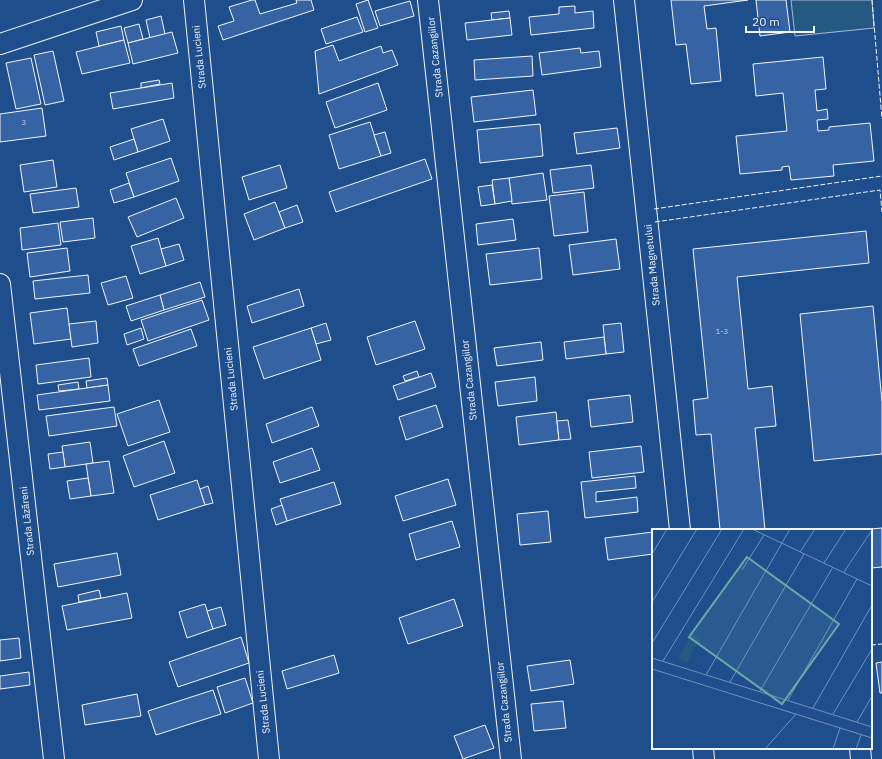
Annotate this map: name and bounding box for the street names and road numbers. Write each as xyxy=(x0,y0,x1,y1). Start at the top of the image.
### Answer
street label: Strada Cazangiilor xyxy=(424,16,446,98)
street label: Strada Lucieni xyxy=(189,25,209,89)
street label: Strada Magnetului xyxy=(641,224,663,306)
street label: Strada Cazangiilor xyxy=(458,339,480,421)
street label: Strada Lucieni xyxy=(221,347,241,411)
street label: Strada Lăzăreni xyxy=(17,486,37,556)
street label: Strada Cazangiilor xyxy=(493,661,515,743)
street label: Strada Lucieni xyxy=(253,670,273,734)

